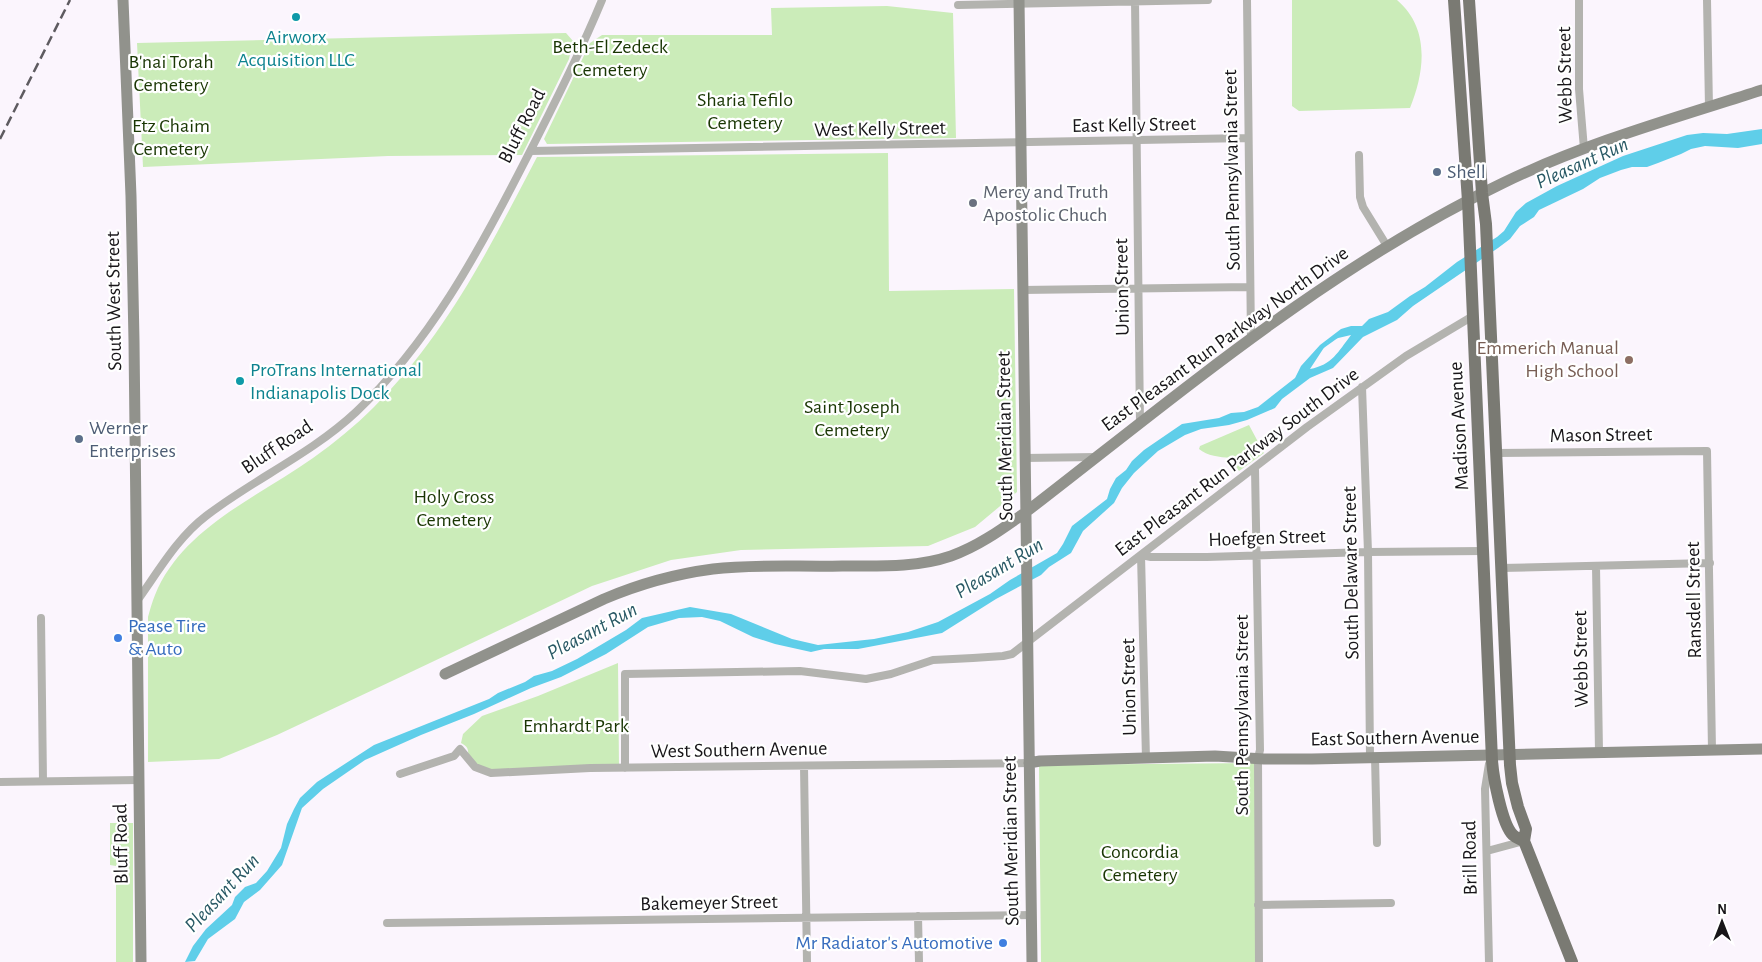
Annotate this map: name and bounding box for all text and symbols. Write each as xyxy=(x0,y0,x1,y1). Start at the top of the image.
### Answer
marker: Airworx Acquisition LLC xyxy=(290,11,302,23)
street label: Webb Street xyxy=(1554,26,1576,124)
place label: Airworx Acquisition LLC xyxy=(237,27,355,70)
park label: Beth-El Zedeck Cemetery xyxy=(552,37,668,80)
park label: B'nai Torah Cemetery xyxy=(128,52,214,95)
street label: South Pennsylvania Street xyxy=(1220,69,1244,271)
street label: Bluff Road xyxy=(495,85,549,167)
park label: Sharia Tefilo Cemetery xyxy=(697,90,793,133)
street label: East Kelly Street xyxy=(1072,114,1197,136)
park label: Etz Chaim Cemetery xyxy=(132,116,210,159)
street label: West Kelly Street xyxy=(814,118,947,140)
water label: Pleasant Run xyxy=(1533,133,1631,193)
place label: Shell xyxy=(1447,162,1486,182)
marker: Shell xyxy=(1431,166,1443,178)
place label: Mercy and Truth Apostolic Chuch xyxy=(983,182,1109,225)
marker: Mercy and Truth Apostolic Chuch xyxy=(967,197,979,209)
street label: South West Street xyxy=(103,230,125,371)
street label: Union Street xyxy=(1111,237,1133,336)
street label: East Pleasant Run Parkway North Drive xyxy=(1098,243,1352,435)
place label: Emmerich Manual High School xyxy=(1477,338,1619,381)
street label: South Meridian Street xyxy=(994,350,1016,521)
marker: Emmerich Manual High School xyxy=(1623,354,1635,366)
place label: ProTrans International Indianapolis Dock xyxy=(250,360,422,403)
street label: Madison Avenue xyxy=(1446,361,1472,491)
street label: East Pleasant Run Parkway South Drive xyxy=(1111,364,1363,560)
marker: ProTrans International Indianapolis Dock xyxy=(234,375,246,387)
park label: Saint Joseph Cemetery xyxy=(804,397,900,440)
street label: Bluff Road xyxy=(238,416,316,478)
place label: Werner Enterprises xyxy=(89,418,176,461)
street label: Mason Street xyxy=(1550,424,1653,446)
marker: Werner Enterprises xyxy=(73,433,85,445)
street label: South Delaware Street xyxy=(1339,486,1363,660)
park label: Holy Cross Cemetery xyxy=(414,487,494,530)
street label: Hoefgen Street xyxy=(1208,526,1327,550)
water label: Pleasant Run xyxy=(951,534,1047,602)
street label: Ransdell Street xyxy=(1683,541,1705,659)
water label: Pleasant Run xyxy=(543,599,641,663)
street label: Webb Street xyxy=(1570,610,1592,708)
street label: South Pennsylvania Street xyxy=(1232,614,1252,816)
place label: Pease Tire & Auto xyxy=(128,616,206,659)
marker: Pease Tire & Auto xyxy=(112,632,124,644)
street label: Union Street xyxy=(1118,637,1140,736)
park label: Emhardt Park xyxy=(523,716,629,736)
street label: East Southern Avenue xyxy=(1310,727,1480,749)
street label: West Southern Avenue xyxy=(650,738,828,762)
street label: South Meridian Street xyxy=(1000,755,1022,926)
street label: Bluff Road xyxy=(110,803,132,885)
street label: Brill Road xyxy=(1459,820,1481,896)
park label: Concordia Cemetery xyxy=(1101,842,1179,885)
water label: Pleasant Run xyxy=(181,850,263,936)
street label: Bakemeyer Street xyxy=(640,892,779,914)
north arrow xyxy=(1697,897,1747,947)
text: N xyxy=(1717,903,1727,917)
place label: Mr Radiator's Automotive xyxy=(795,933,993,953)
marker: Mr Radiator's Automotive xyxy=(997,937,1009,949)

